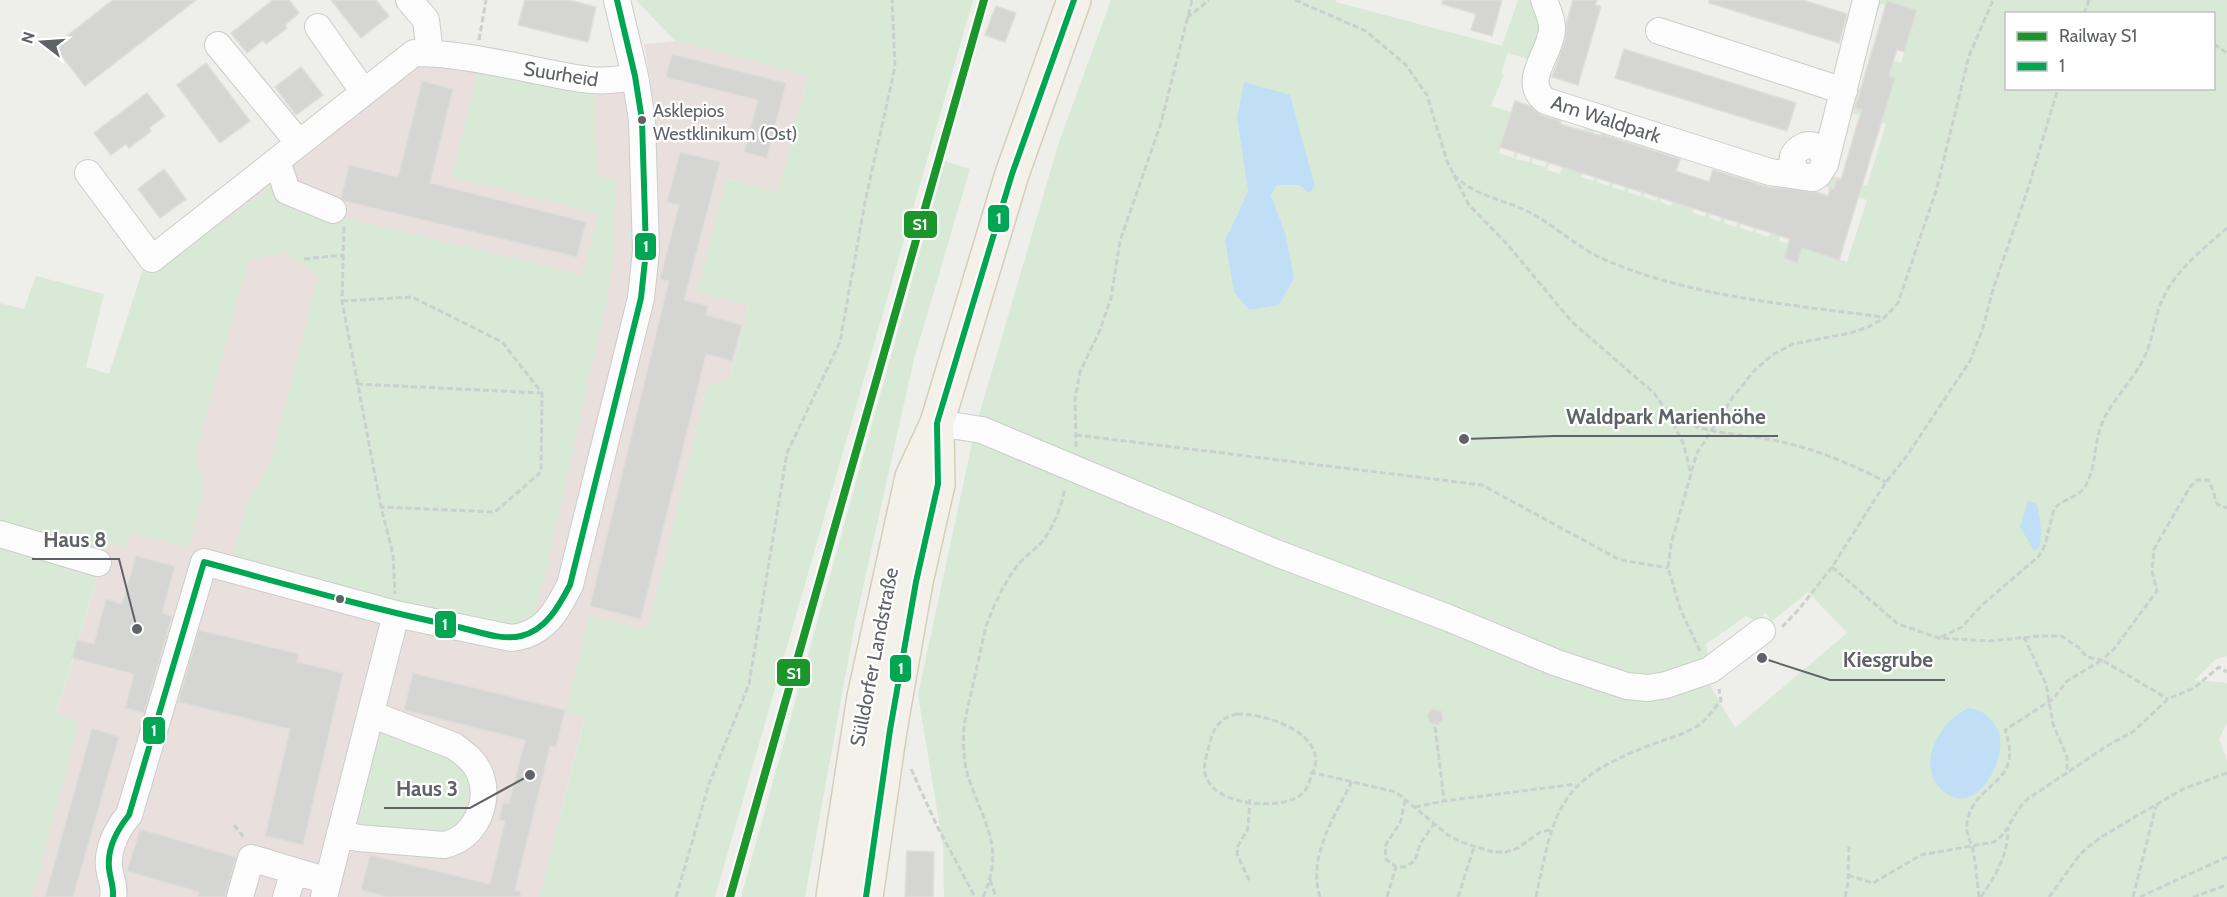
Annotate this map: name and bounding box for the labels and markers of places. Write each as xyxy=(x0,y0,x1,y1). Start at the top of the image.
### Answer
place label: Asklepios Westklinikum (Ost) xyxy=(653,100,797,145)
marker: Asklepios Westklinikum (Ost) xyxy=(636,114,648,126)
callout: Waldpark Marienhöhe xyxy=(1554,397,1778,436)
callout: Haus 8 xyxy=(32,520,119,559)
unlabelled marker xyxy=(334,593,346,605)
callout: Kiesgrube xyxy=(1830,641,1945,680)
callout: Haus 3 xyxy=(384,769,470,808)

